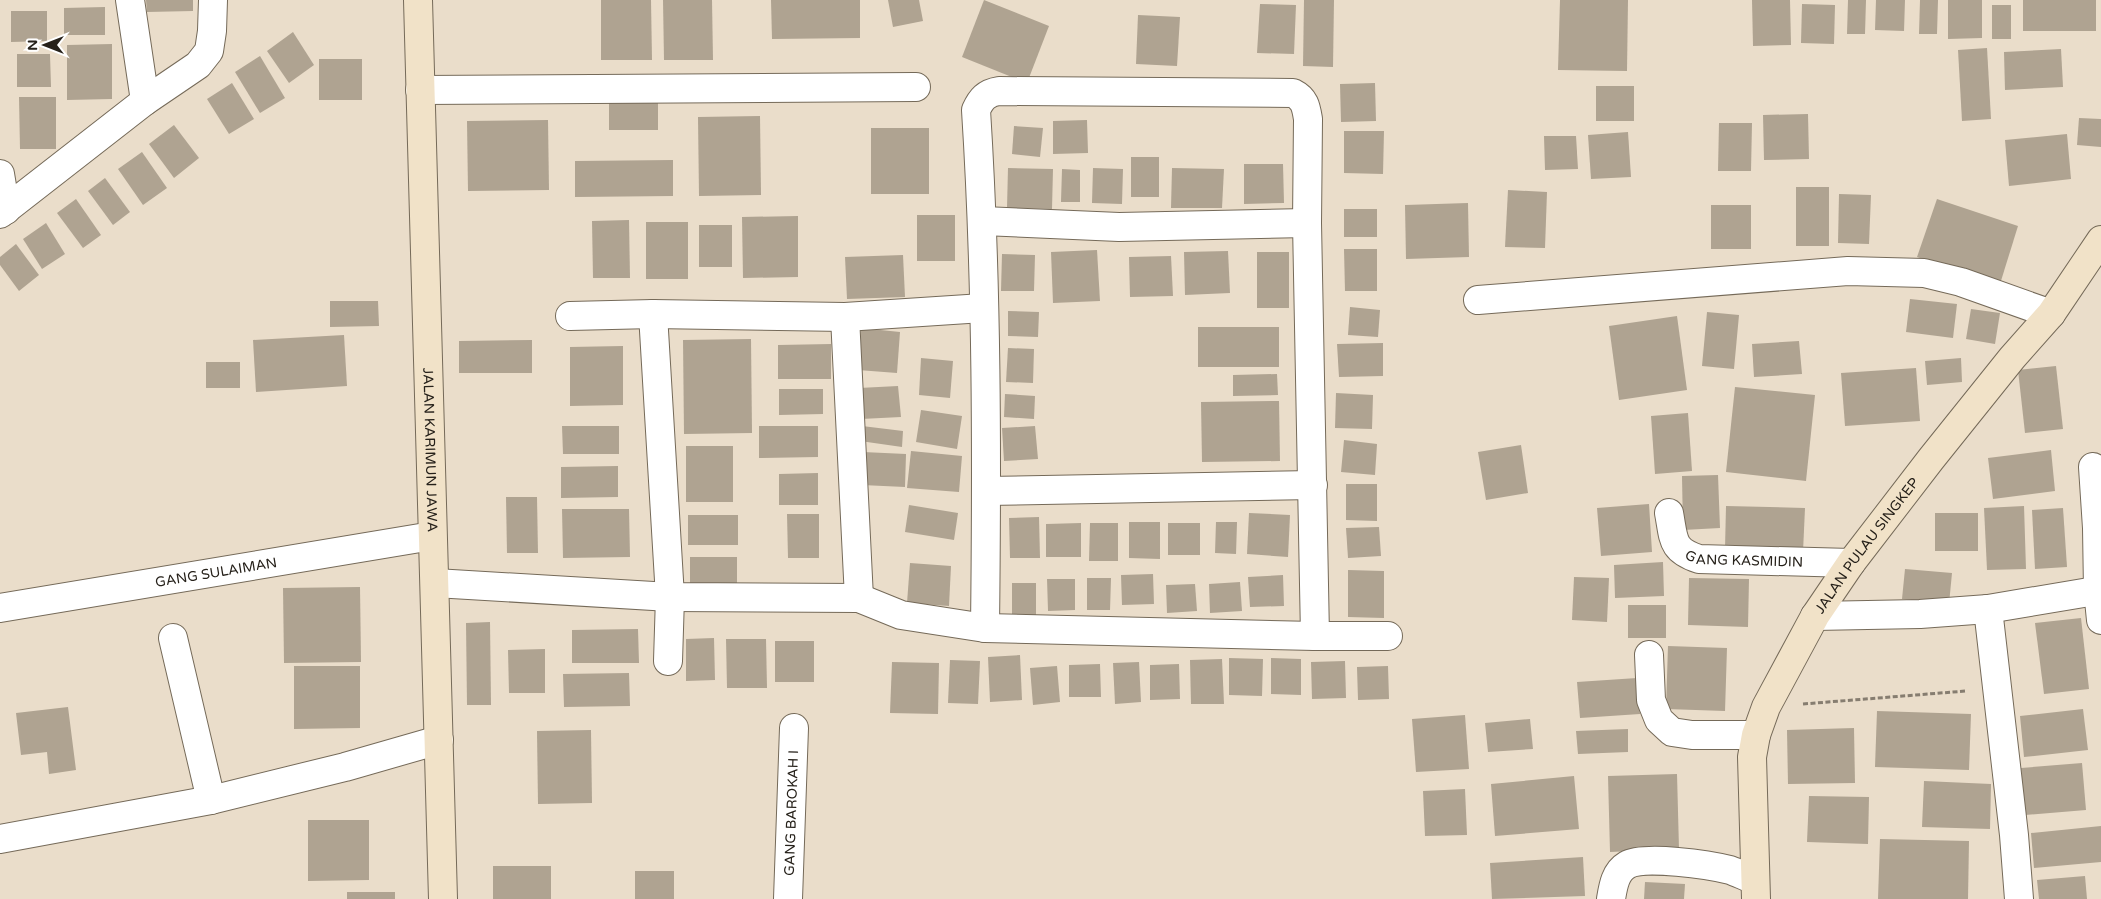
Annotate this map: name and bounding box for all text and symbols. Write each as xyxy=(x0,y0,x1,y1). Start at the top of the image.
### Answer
north arrow xyxy=(20,20,70,70)
text: N xyxy=(24,39,41,51)
street label: JALAN KARIMUN JAWA xyxy=(419,367,441,532)
street label: JALAN PULAU SINGKEP xyxy=(1811,474,1923,617)
street label: GANG KASMIDIN xyxy=(1682,546,1803,571)
street label: GANG SULAIMAN xyxy=(154,554,278,591)
street label: GANG BAROKAH I xyxy=(781,750,802,876)

